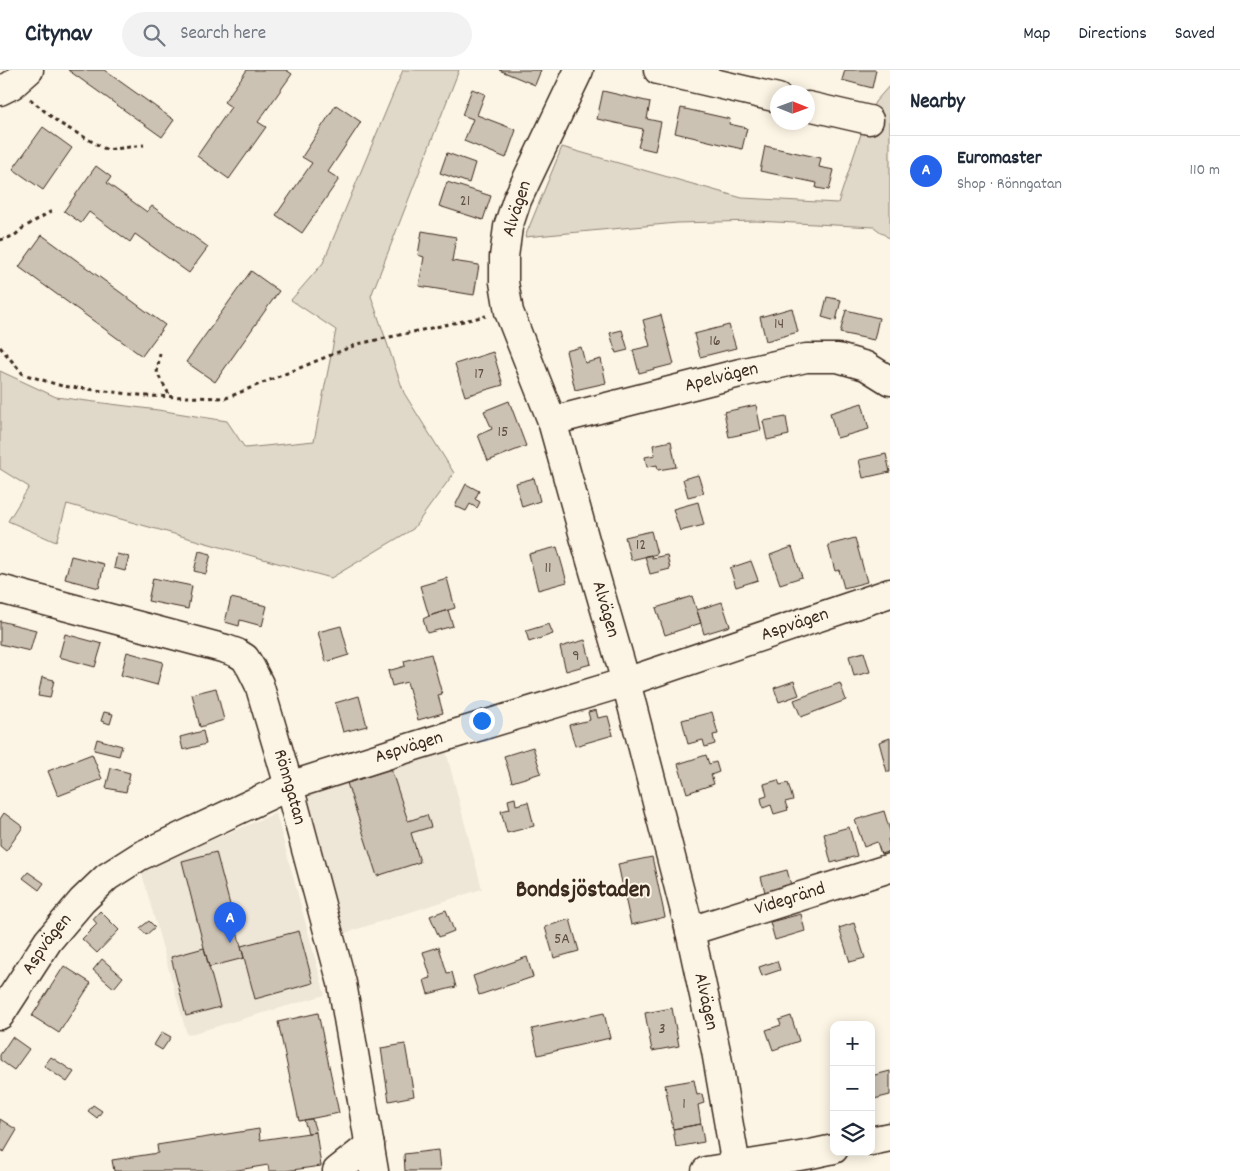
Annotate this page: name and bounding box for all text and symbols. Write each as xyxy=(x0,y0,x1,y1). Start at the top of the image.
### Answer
search box xyxy=(122,12,472,57)
text: Citynav xyxy=(25,18,92,52)
icon: search xyxy=(140,21,168,49)
text: Search here xyxy=(180,21,266,48)
text: Map xyxy=(1023,22,1050,47)
text: Directions xyxy=(1078,22,1147,47)
text: Saved xyxy=(1175,22,1215,47)
north arrow xyxy=(770,85,815,130)
text: Nearby xyxy=(910,88,965,118)
text: Euromaster xyxy=(957,146,1042,173)
text: A xyxy=(922,159,930,182)
text: 110 m xyxy=(1190,159,1220,182)
text: Shop · Rönngatan xyxy=(957,173,1062,196)
street label: Alvägen xyxy=(496,177,540,241)
house number: 21 xyxy=(460,190,470,213)
house number: 14 xyxy=(774,313,784,336)
house number: 16 xyxy=(709,330,721,353)
street label: Apelvägen xyxy=(682,356,761,400)
house number: 17 xyxy=(474,363,484,386)
house number: 15 xyxy=(498,421,508,444)
house number: 12 xyxy=(636,534,646,557)
house number: 11 xyxy=(544,557,552,580)
street label: Alvägen xyxy=(584,578,626,641)
street label: Aspvägen xyxy=(757,601,832,649)
house number: 9 xyxy=(572,645,580,668)
your location xyxy=(469,708,495,734)
street label: Aspvägen xyxy=(372,725,446,771)
street label: Rönngatan xyxy=(265,746,312,828)
district label: Bondsjöstaden xyxy=(516,874,650,908)
street label: Videgränd xyxy=(752,876,829,923)
pin: A xyxy=(214,902,246,943)
street label: Aspvägen xyxy=(16,908,79,980)
house number: 5A xyxy=(554,928,570,951)
street label: Alvägen xyxy=(686,971,725,1033)
house number: 3 xyxy=(658,1018,666,1041)
map controls xyxy=(830,1021,875,1156)
button: + xyxy=(830,1021,875,1066)
button: − xyxy=(830,1066,875,1111)
house number: 1 xyxy=(682,1093,686,1116)
button: layers xyxy=(830,1111,875,1156)

